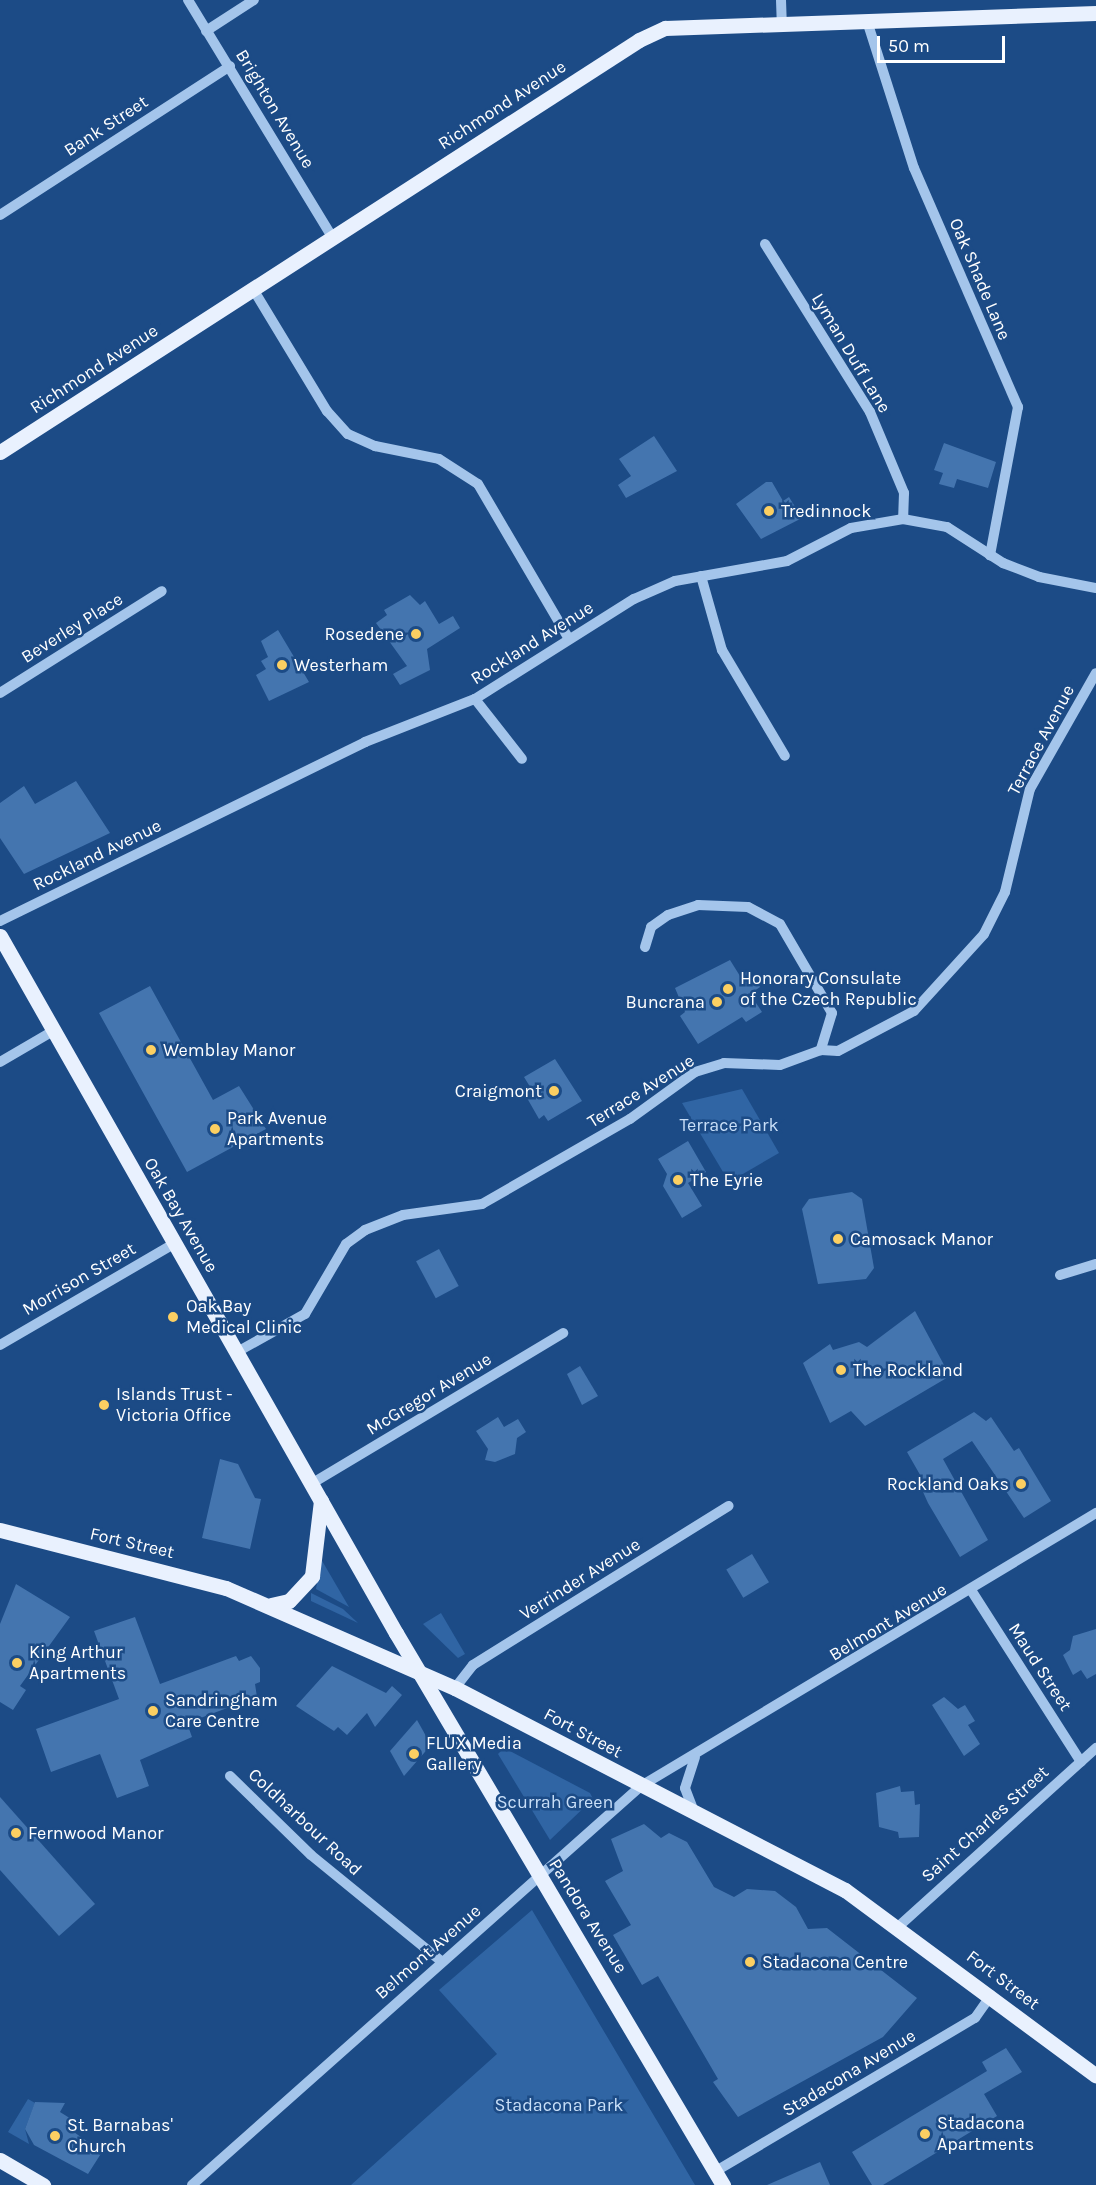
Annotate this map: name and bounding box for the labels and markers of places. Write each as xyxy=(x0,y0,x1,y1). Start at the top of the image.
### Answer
place label: Tredinnock xyxy=(781,500,871,522)
marker: Tredinnock xyxy=(762,504,776,518)
place label: Rosedene xyxy=(324,623,404,645)
marker: Rosedene xyxy=(409,627,423,641)
place label: Westerham xyxy=(294,654,388,676)
marker: Westerham xyxy=(275,658,289,672)
place label: Honorary Consulate of the Czech Republic xyxy=(740,968,917,1010)
marker: Honorary Consulate of the Czech Republic xyxy=(721,982,735,996)
place label: Buncrana xyxy=(626,991,705,1013)
marker: Buncrana xyxy=(710,995,724,1009)
place label: Wemblay Manor xyxy=(163,1039,295,1061)
marker: Wemblay Manor xyxy=(144,1043,158,1057)
place label: Craigmont xyxy=(455,1080,542,1102)
marker: Craigmont xyxy=(547,1084,561,1098)
place label: Park Avenue Apartments xyxy=(227,1108,327,1150)
marker: Park Avenue Apartments xyxy=(208,1122,222,1136)
place label: The Eyrie xyxy=(690,1169,763,1191)
marker: The Eyrie xyxy=(671,1173,685,1187)
place label: Camosack Manor xyxy=(850,1228,993,1250)
marker: Camosack Manor xyxy=(831,1232,845,1246)
place label: Oak Bay Medical Clinic xyxy=(186,1296,302,1338)
marker: Oak Bay Medical Clinic xyxy=(164,1308,182,1326)
place label: The Rockland xyxy=(853,1359,963,1381)
marker: The Rockland xyxy=(834,1363,848,1377)
place label: Islands Trust - Victoria Office xyxy=(116,1384,233,1426)
marker: Islands Trust - Victoria Office xyxy=(97,1398,111,1412)
place label: Rockland Oaks xyxy=(887,1473,1009,1495)
marker: Rockland Oaks xyxy=(1014,1477,1028,1491)
place label: King Arthur Apartments xyxy=(29,1642,126,1684)
marker: King Arthur Apartments xyxy=(10,1656,24,1670)
place label: Sandringham Care Centre xyxy=(165,1690,278,1732)
marker: Sandringham Care Centre xyxy=(146,1704,160,1718)
place label: FLUX Media Gallery xyxy=(426,1733,522,1776)
marker: FLUX Media Gallery xyxy=(407,1747,421,1761)
place label: Fernwood Manor xyxy=(28,1822,164,1844)
marker: Fernwood Manor xyxy=(9,1826,23,1840)
place label: Stadacona Centre xyxy=(762,1951,908,1973)
marker: Stadacona Centre xyxy=(743,1955,757,1969)
place label: Stadacona Apartments xyxy=(937,2113,1034,2156)
place label: St. Barnabas' Church xyxy=(67,2115,173,2158)
marker: Stadacona Apartments xyxy=(918,2127,932,2141)
marker: St. Barnabas' Church xyxy=(48,2129,62,2143)

